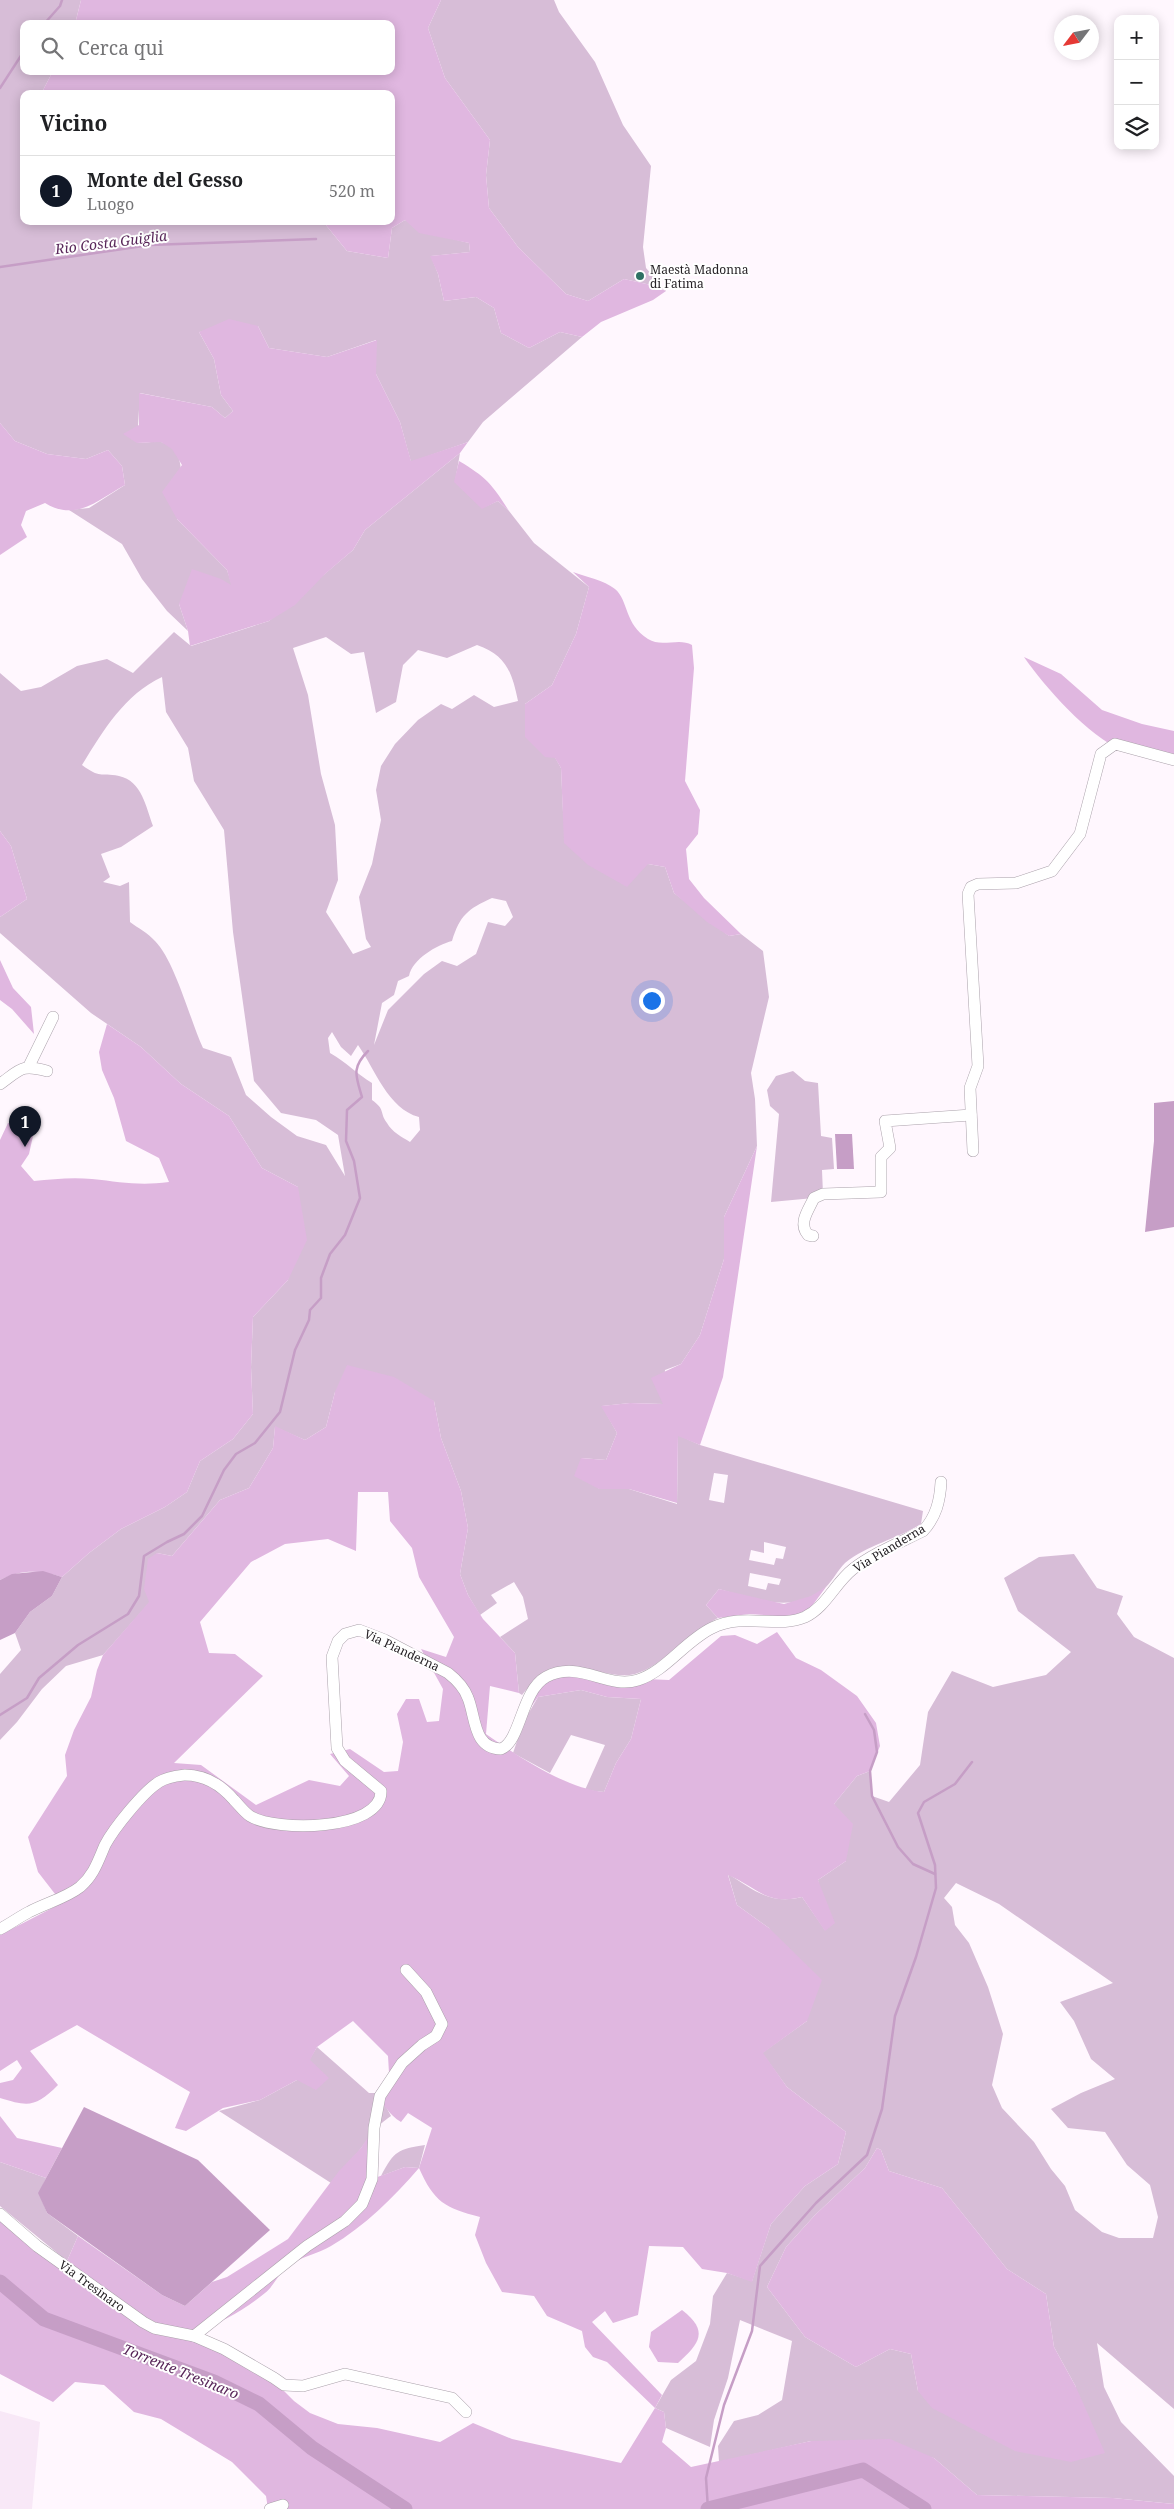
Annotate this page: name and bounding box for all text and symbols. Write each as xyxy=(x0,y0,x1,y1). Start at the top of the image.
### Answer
north arrow xyxy=(1054,15,1099,60)
map controls xyxy=(1114,15,1159,150)
button: + xyxy=(1114,15,1159,60)
search box xyxy=(20,20,395,75)
icon: search xyxy=(38,34,66,62)
text: Cerca qui xyxy=(78,35,164,61)
button: − xyxy=(1114,60,1159,105)
button: layers xyxy=(1114,105,1159,150)
text: Vicino xyxy=(40,109,107,137)
text: Monte del Gesso xyxy=(87,167,243,193)
text: 1 xyxy=(51,180,61,202)
text: 520 m xyxy=(329,180,375,202)
text: Luogo xyxy=(87,193,134,215)
water label: Rio Costa Guiglia xyxy=(53,226,169,258)
place label: Maestà Madonna di Fatima xyxy=(650,261,749,292)
marker: Maestà Madonna di Fatima xyxy=(634,270,646,282)
your location xyxy=(639,988,665,1014)
pin: 1 xyxy=(9,1106,41,1147)
street label: Via Pianderna xyxy=(850,1520,928,1576)
street label: Via Pianderna xyxy=(362,1625,443,1675)
street label: Via Tresinaro xyxy=(56,2256,128,2316)
water label: Torrente Tresinaro xyxy=(120,2339,242,2403)

